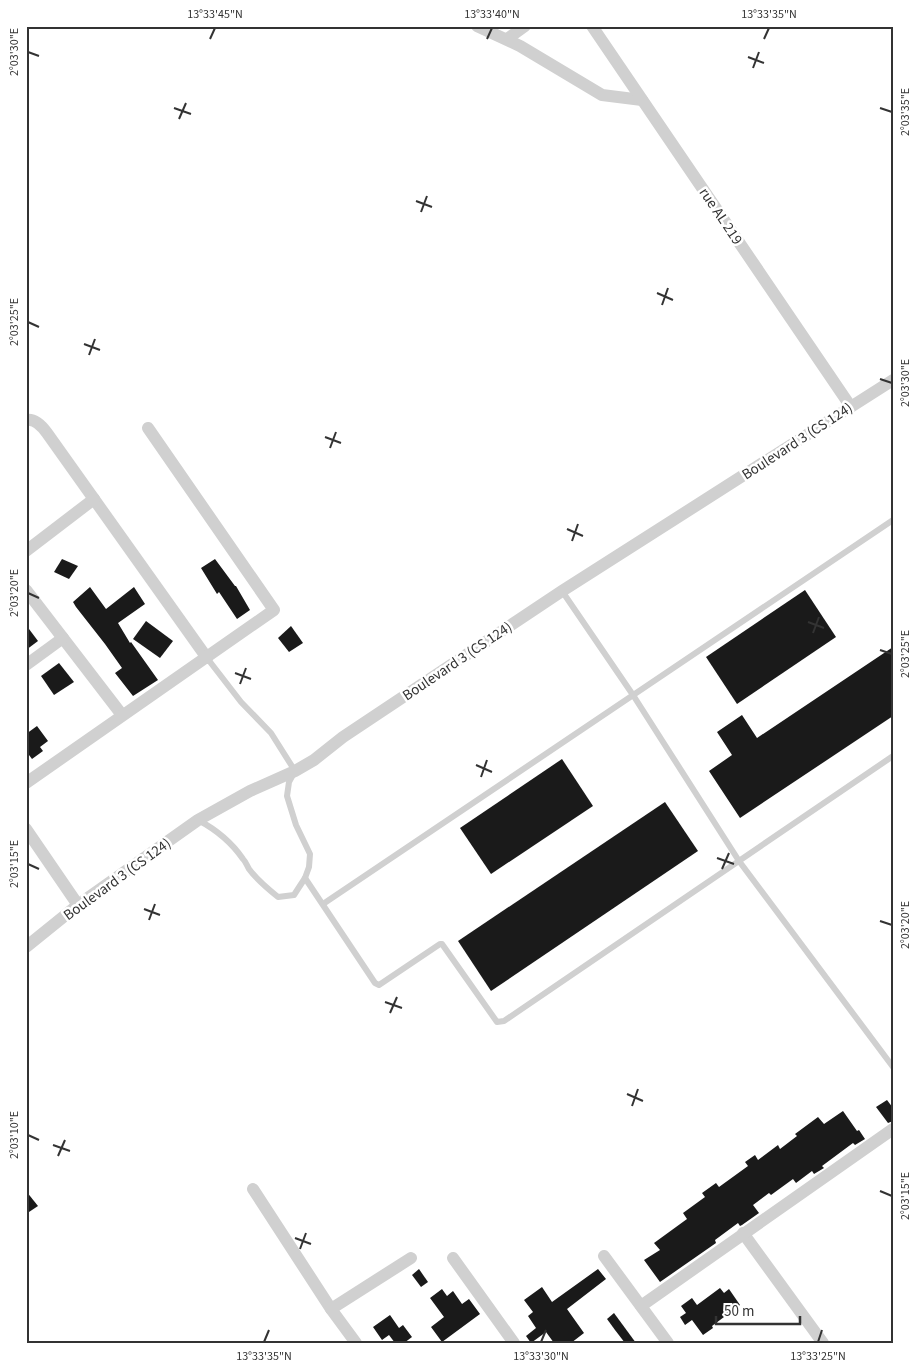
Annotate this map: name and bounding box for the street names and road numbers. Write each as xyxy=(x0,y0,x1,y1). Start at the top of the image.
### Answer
street label: rue AL 219 xyxy=(694,184,747,249)
street label: Boulevard 3 (CS 124) xyxy=(738,398,857,485)
street label: Boulevard 3 (CS 124) xyxy=(398,617,516,706)
street label: Boulevard 3 (CS 124) xyxy=(59,833,175,926)

